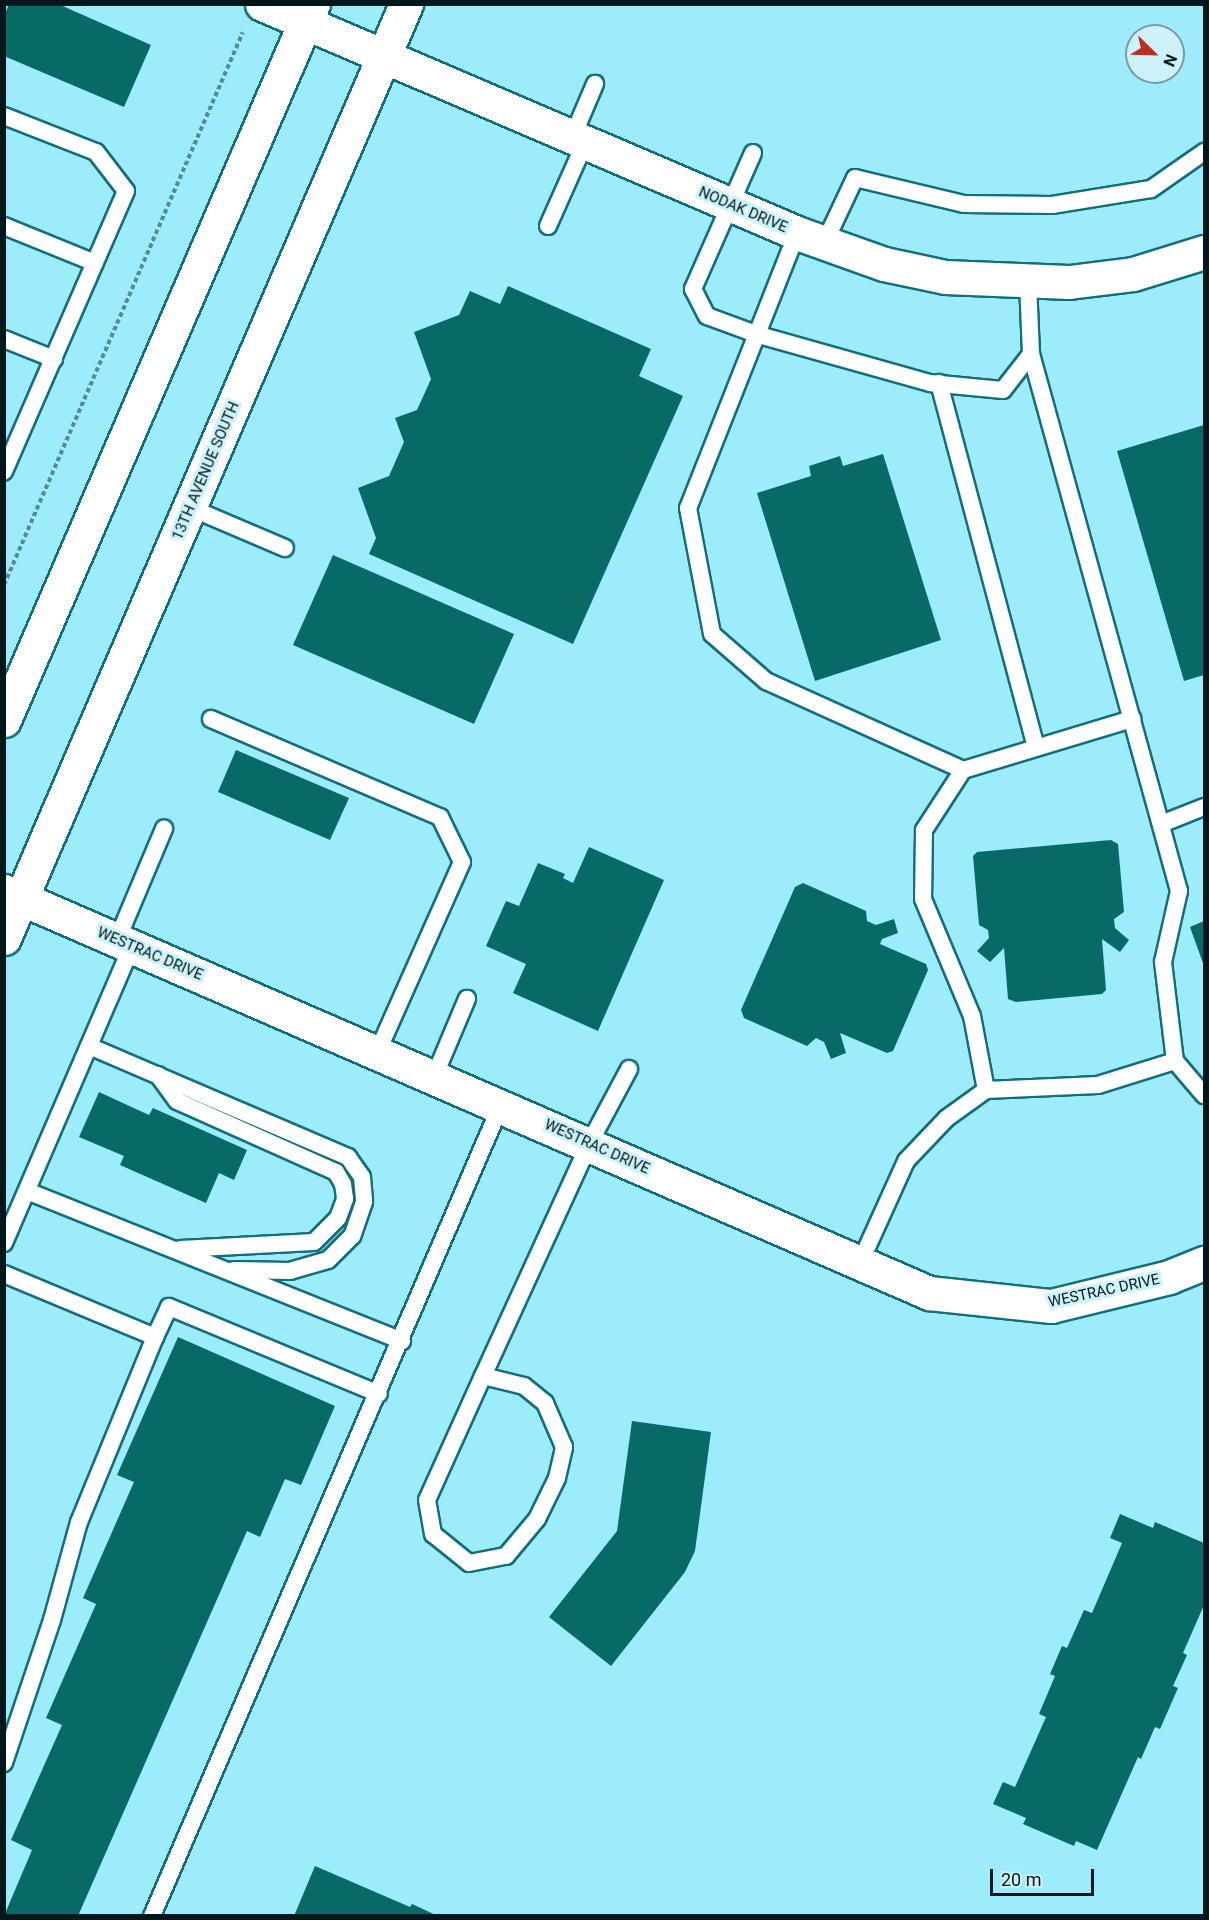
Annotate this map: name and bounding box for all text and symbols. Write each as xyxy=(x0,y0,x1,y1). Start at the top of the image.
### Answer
north arrow xyxy=(1125,24,1185,84)
text: N xyxy=(1159,52,1181,69)
street label: NODAK DRIVE xyxy=(696,183,790,237)
street label: 13TH AVENUE SOUTH xyxy=(169,399,243,543)
street label: WESTRAC DRIVE xyxy=(94,924,206,984)
street label: WESTRAC DRIVE xyxy=(542,1116,652,1178)
street label: WESTRAC DRIVE xyxy=(1047,1270,1161,1312)
scale bar xyxy=(993,1857,1096,1895)
text: 20 m xyxy=(1001,1869,1041,1890)

